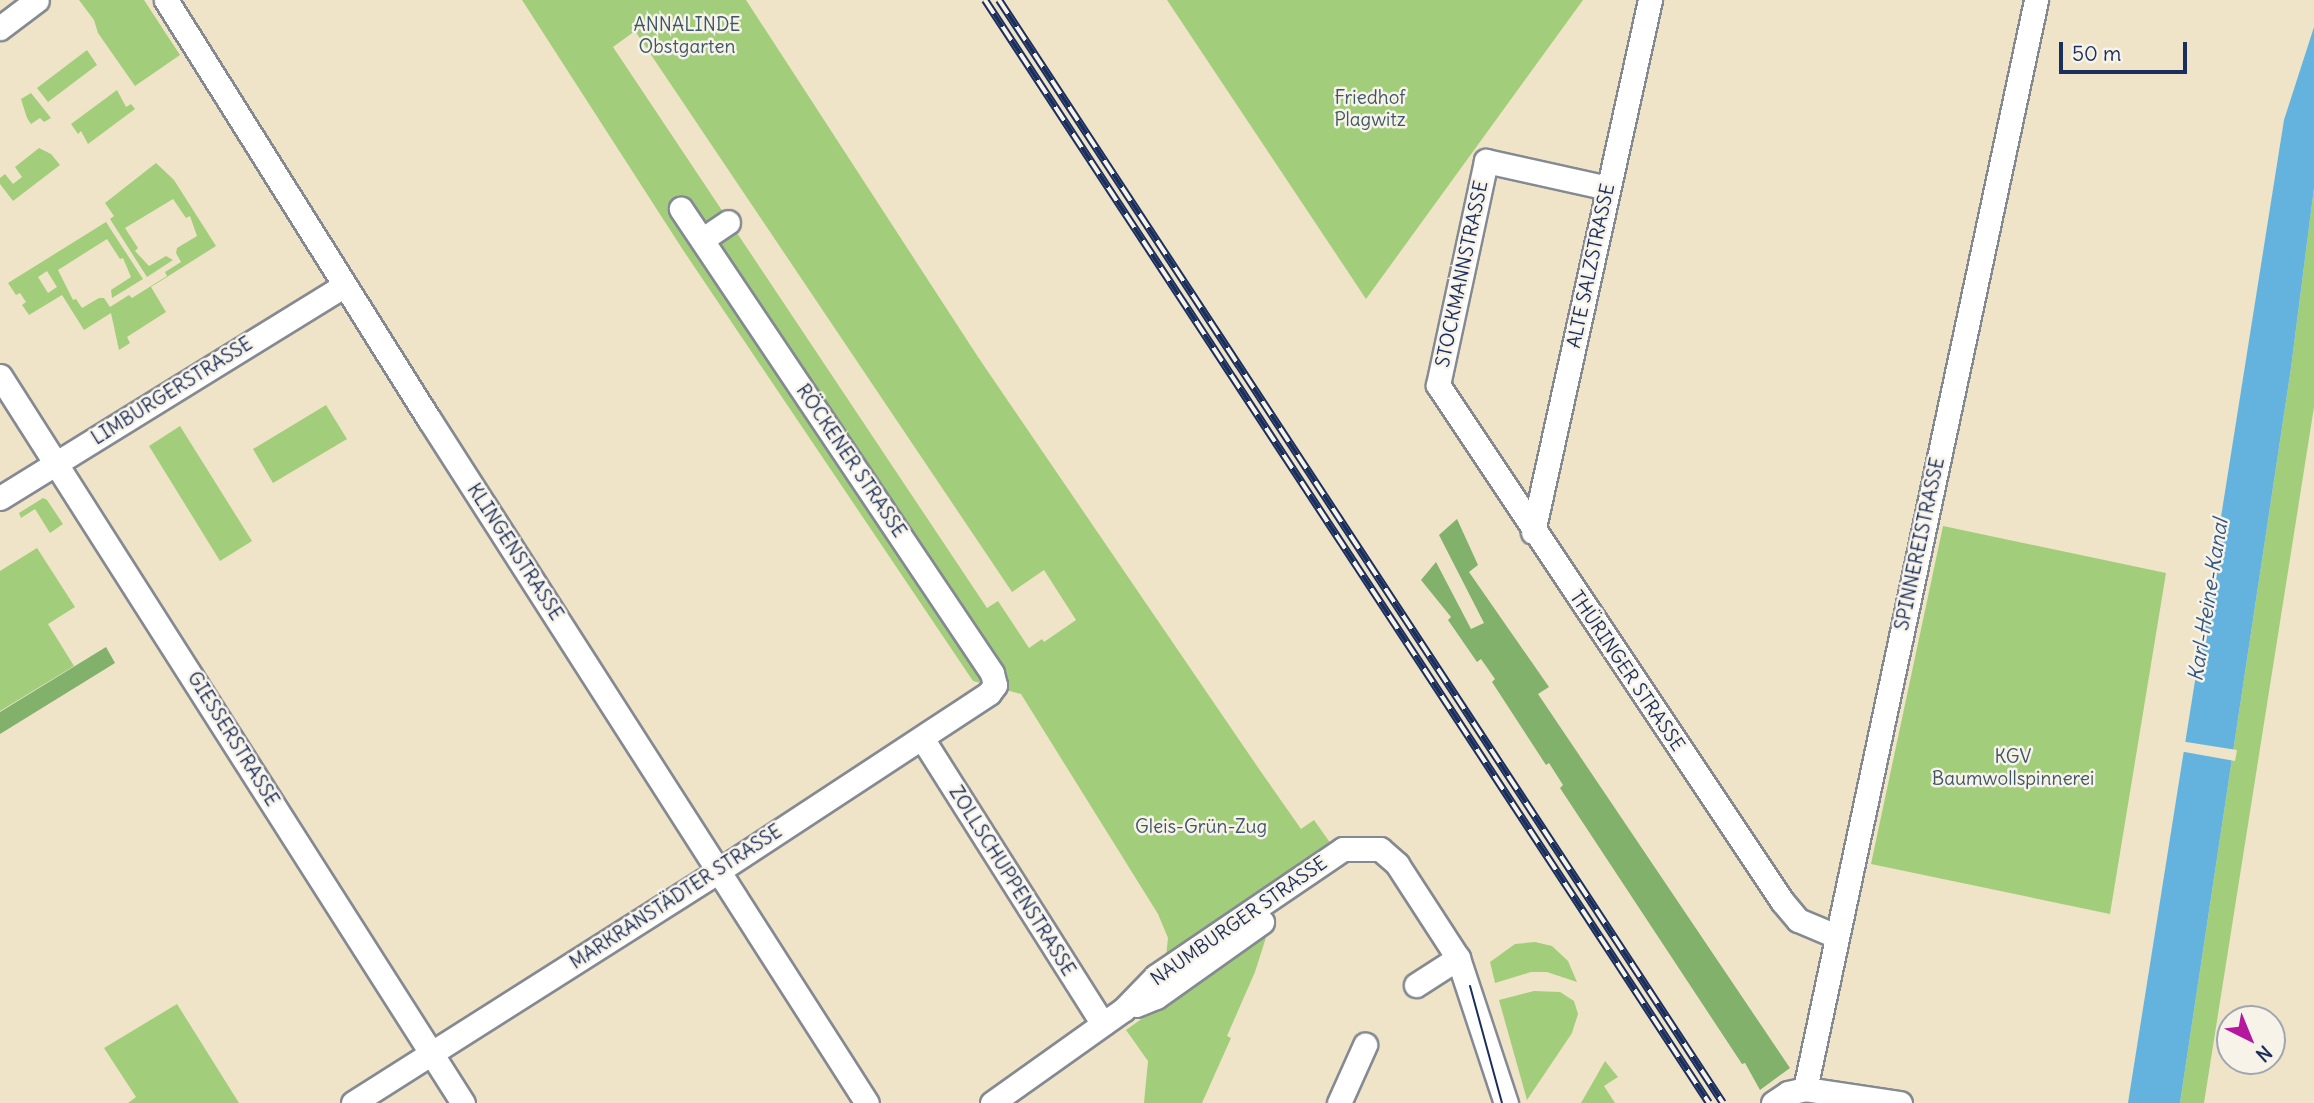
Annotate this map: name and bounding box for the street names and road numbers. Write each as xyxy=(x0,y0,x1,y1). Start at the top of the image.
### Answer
street label: STOCKMANNSTRASSE xyxy=(1431,179,1493,369)
street label: ALTE SALZSTRASSE xyxy=(1562,182,1620,350)
street label: LIMBURGERSTRASSE xyxy=(87,332,257,450)
street label: RÖCKENER STRASSE xyxy=(791,380,911,542)
street label: SPINNEREISTRASSE xyxy=(1891,455,1949,633)
street label: KLINGENSTRASSE xyxy=(462,479,568,625)
street label: THÜRINGER STRASSE xyxy=(1565,586,1689,756)
street label: GIESSERSTRASSE xyxy=(182,667,284,811)
street label: ZOLLSCHUPPENSTRASSE xyxy=(944,782,1080,980)
street label: MARKRANSTÄDTER STRASSE xyxy=(566,820,786,974)
street label: NAUMBURGER STRASSE xyxy=(1147,852,1331,990)

